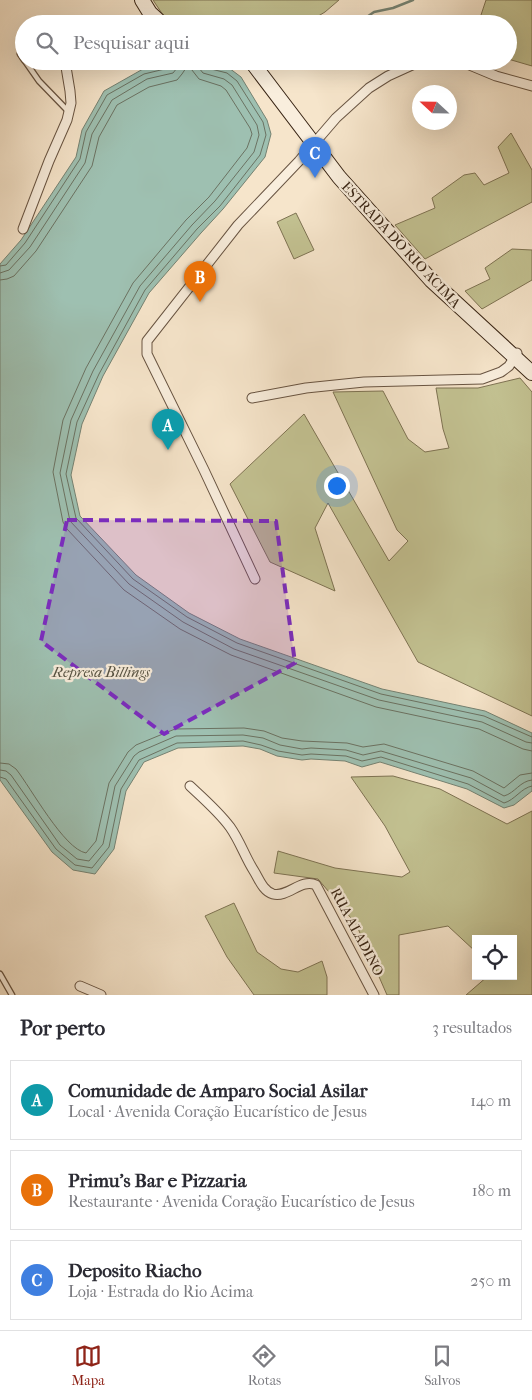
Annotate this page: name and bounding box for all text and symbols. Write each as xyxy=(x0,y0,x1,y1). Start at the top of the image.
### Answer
search box xyxy=(15,15,517,70)
icon: search xyxy=(33,29,61,57)
text: Pesquisar aqui xyxy=(73,32,190,54)
north arrow xyxy=(412,85,457,130)
pin: C xyxy=(299,137,331,178)
street label: ESTRADA DO RIO ACIMA xyxy=(338,178,465,312)
pin: B xyxy=(184,261,216,302)
pin: A xyxy=(152,409,184,450)
your location xyxy=(324,473,350,499)
water label: Represa Billings xyxy=(51,663,150,681)
street label: RUA ALADINO xyxy=(327,885,387,979)
map controls xyxy=(472,935,517,980)
button: locate xyxy=(472,935,517,980)
text: Por perto xyxy=(20,1016,105,1040)
text: 3 resultados xyxy=(432,1018,512,1037)
text: Comunidade de Amparo Social Asilar xyxy=(68,1080,368,1102)
text: A xyxy=(32,1091,42,1110)
text: 140 m xyxy=(470,1091,511,1110)
text: Local · Avenida Coração Eucarístico de Jesus xyxy=(68,1102,367,1121)
text: Primu's Bar e Pizzaria xyxy=(68,1170,246,1192)
text: B xyxy=(32,1181,42,1200)
text: 180 m xyxy=(472,1181,511,1200)
text: Restaurante · Avenida Coração Eucarístico de Jesus xyxy=(68,1192,415,1211)
text: Deposito Riacho xyxy=(68,1260,202,1282)
text: C xyxy=(32,1271,42,1290)
text: 250 m xyxy=(470,1271,511,1290)
text: Loja · Estrada do Rio Acima xyxy=(68,1282,253,1301)
tab: Mapa xyxy=(71,1342,105,1389)
tab: Rotas xyxy=(248,1342,281,1389)
tab: Salvos xyxy=(424,1342,461,1389)

